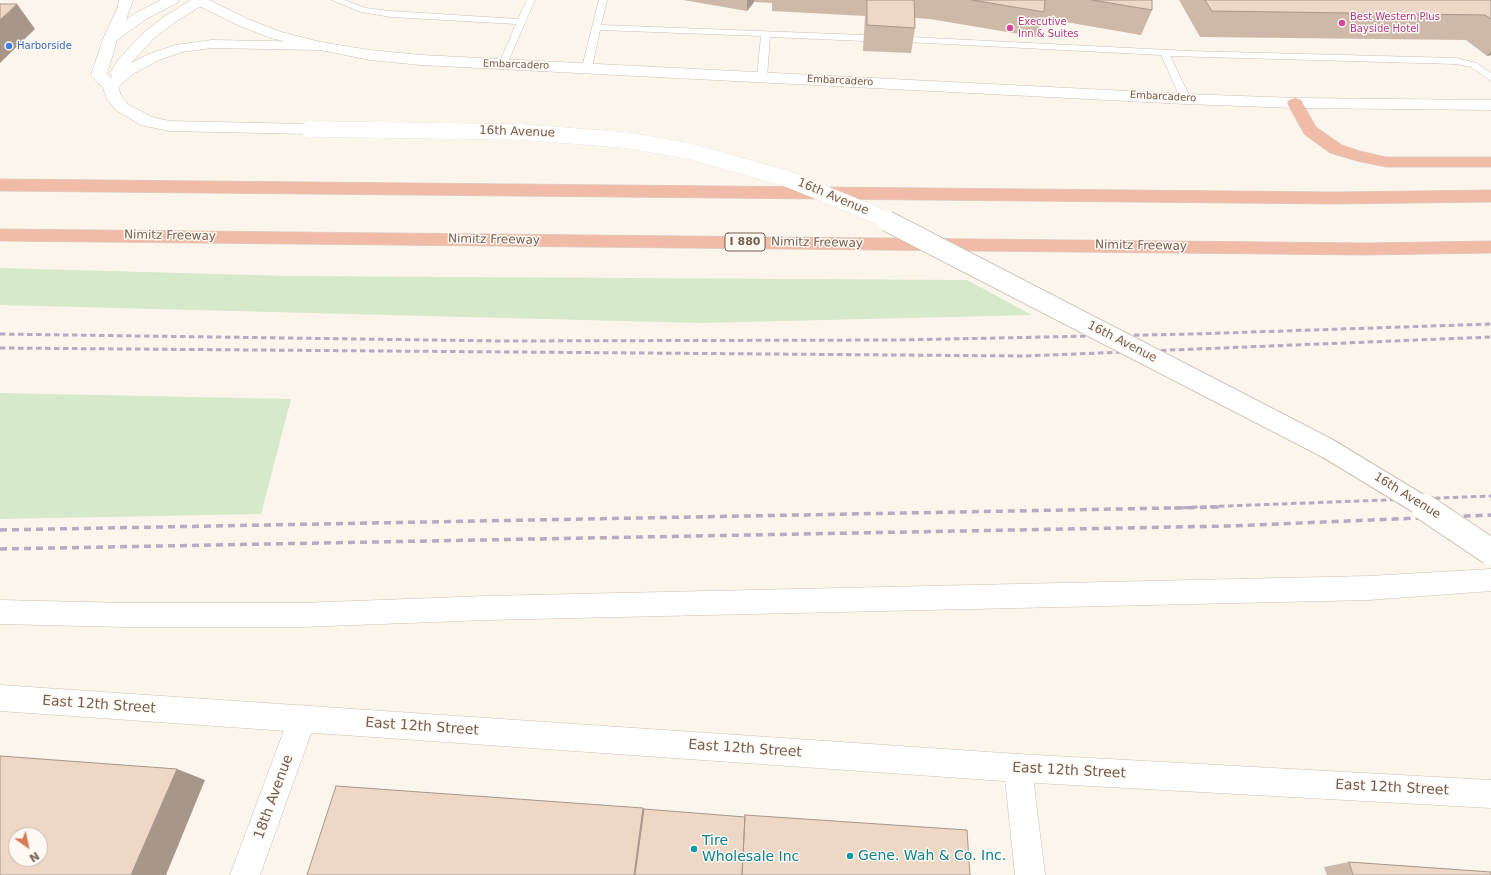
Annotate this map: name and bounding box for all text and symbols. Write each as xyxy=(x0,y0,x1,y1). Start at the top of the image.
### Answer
place label: Best Western Plus Bayside Hotel xyxy=(1350,11,1440,34)
place label: Executive Inn & Suites xyxy=(1018,16,1079,40)
marker: Best Western Plus Bayside Hotel xyxy=(1337,18,1347,28)
marker: Executive Inn & Suites xyxy=(1005,23,1015,33)
place label: Harborside xyxy=(17,40,72,52)
marker: Harborside xyxy=(4,41,14,51)
street label: Embarcadero xyxy=(483,58,549,72)
street label: Embarcadero xyxy=(806,73,874,89)
street label: Embarcadero xyxy=(1129,89,1197,105)
street label: 16th Avenue xyxy=(479,123,555,141)
street label: 16th Avenue xyxy=(795,176,871,218)
street label: Nimitz Freeway xyxy=(124,228,216,244)
street label: Nimitz Freeway xyxy=(448,232,540,248)
road number: I 880 xyxy=(725,233,765,251)
street label: Nimitz Freeway xyxy=(771,235,863,251)
street label: Nimitz Freeway xyxy=(1095,238,1187,254)
street label: 16th Avenue xyxy=(1085,318,1159,366)
street label: 16th Avenue xyxy=(1371,470,1443,522)
street label: East 12th Street xyxy=(42,693,156,717)
street label: East 12th Street xyxy=(365,715,479,739)
street label: East 12th Street xyxy=(688,737,802,761)
street label: 18th Avenue xyxy=(251,752,297,842)
street label: East 12th Street xyxy=(1012,760,1126,782)
street label: East 12th Street xyxy=(1335,777,1449,799)
north arrow xyxy=(8,827,48,867)
place label: Tire Wholesale Inc xyxy=(702,833,799,866)
marker: Tire Wholesale Inc xyxy=(689,844,699,854)
place label: Gene. Wah & Co. Inc. xyxy=(858,848,1006,864)
text: N xyxy=(27,849,42,865)
marker: Gene. Wah & Co. Inc. xyxy=(845,851,855,861)

